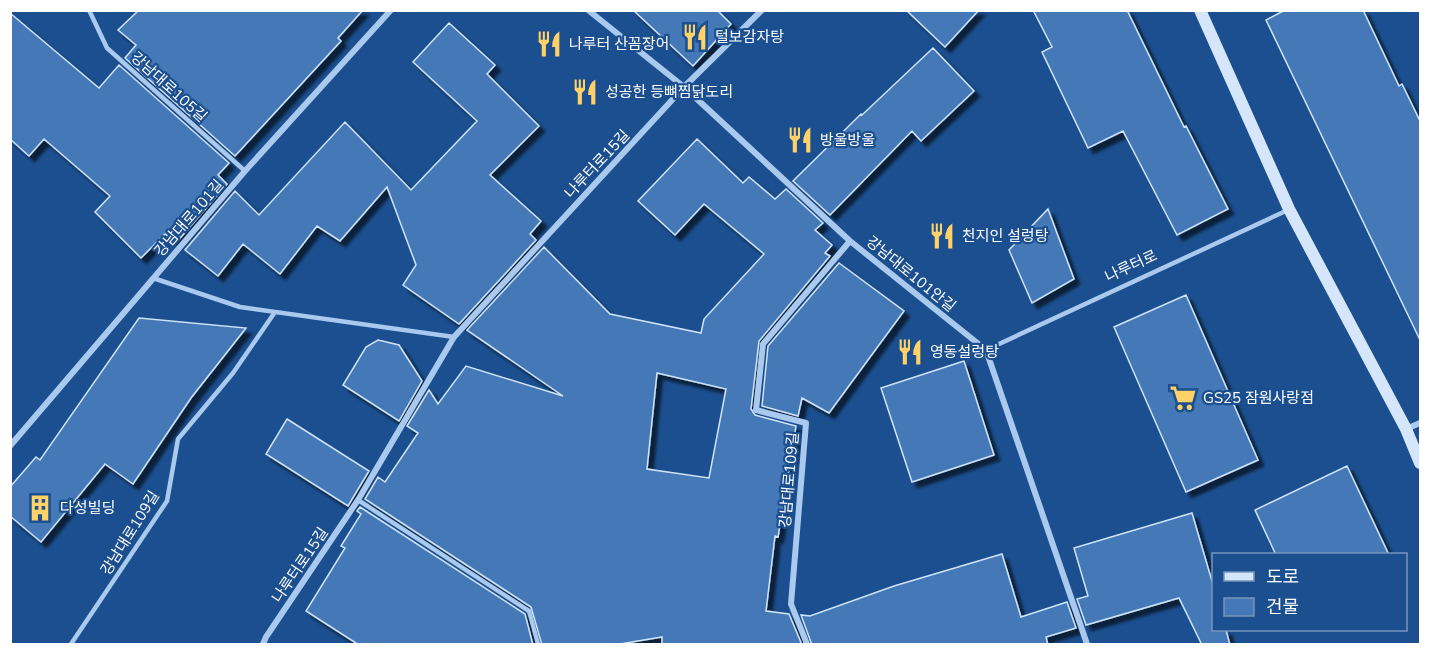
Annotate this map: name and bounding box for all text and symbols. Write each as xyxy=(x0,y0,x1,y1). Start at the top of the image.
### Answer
restaurant icon: 털보감자탕 xyxy=(680,22,710,52)
place label: 털보감자탕 xyxy=(715,27,784,47)
restaurant icon: 나루터 산꼼장어 xyxy=(534,29,564,59)
place label: 나루터 산꼼장어 xyxy=(569,34,669,54)
street label: 강남대로105길 xyxy=(127,47,211,127)
restaurant icon: 성공한 등뼈찜닭도리 xyxy=(570,77,600,107)
place label: 성공한 등뼈찜닭도리 xyxy=(605,82,733,102)
street label: 나루터로15길 xyxy=(560,125,634,203)
restaurant icon: 방울방울 xyxy=(785,125,815,155)
place label: 방울방울 xyxy=(820,130,875,150)
street label: 강남대로101길 xyxy=(150,175,228,261)
restaurant icon: 천지인 설렁탕 xyxy=(927,221,957,251)
place label: 천지인 설렁탕 xyxy=(962,226,1049,246)
street label: 강남대로101안길 xyxy=(862,232,960,316)
street label: 나루터로 xyxy=(1102,245,1160,287)
restaurant icon: 영동설렁탕 xyxy=(895,337,925,367)
place label: 영동설렁탕 xyxy=(930,342,999,362)
supermarket icon: GS25 잠원사랑점 xyxy=(1168,383,1198,413)
place label: GS25 잠원사랑점 xyxy=(1203,388,1314,408)
street label: 강남대로109길 xyxy=(775,431,803,529)
street label: 강남대로109길 xyxy=(96,487,164,579)
building icon: 다성빌딩 xyxy=(25,493,55,523)
place label: 다성빌딩 xyxy=(60,498,115,518)
street label: 나루터로15길 xyxy=(267,523,333,607)
legend xyxy=(1212,553,1407,631)
text: 도로 xyxy=(1266,565,1299,589)
text: 건물 xyxy=(1266,595,1299,619)

